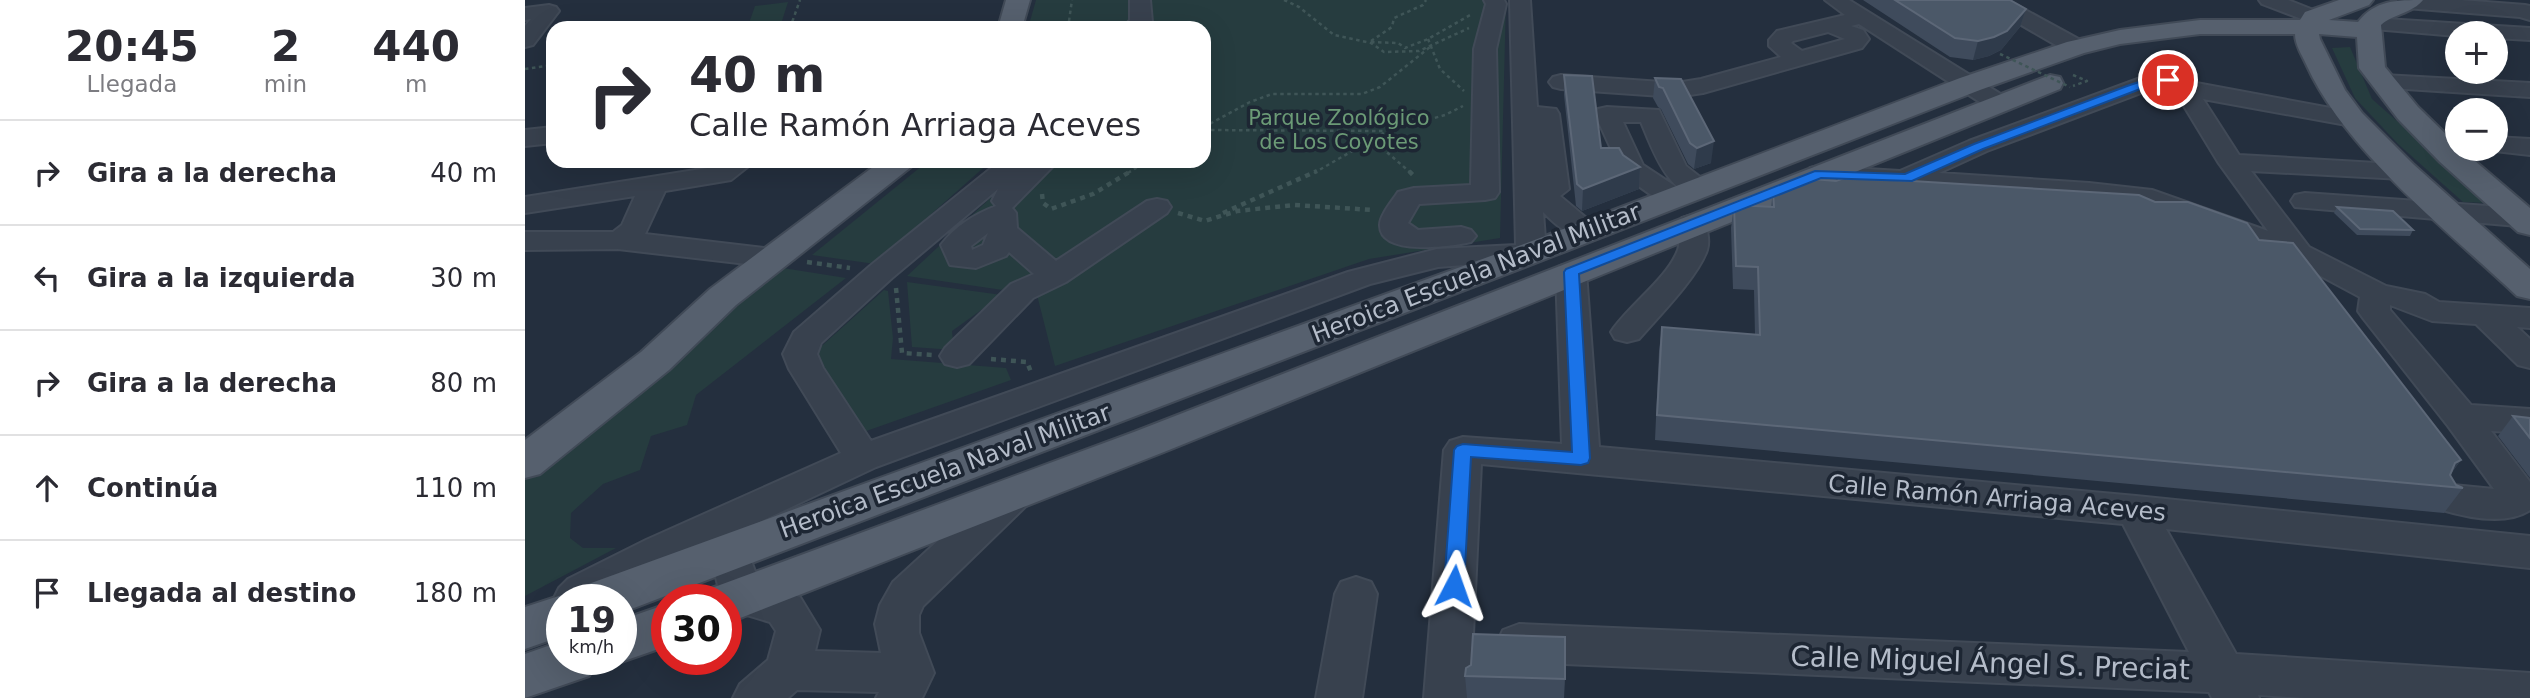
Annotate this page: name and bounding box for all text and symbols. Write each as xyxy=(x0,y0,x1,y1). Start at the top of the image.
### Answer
map controls xyxy=(2445,21,2508,161)
button: + xyxy=(2445,21,2508,84)
text: 20:45 xyxy=(65,22,199,71)
text: 2 xyxy=(271,22,300,71)
text: 440 xyxy=(372,22,460,71)
text: 40 m xyxy=(689,47,825,104)
icon: right xyxy=(574,49,665,140)
pin xyxy=(2138,50,2198,110)
icon: arrive xyxy=(2149,61,2187,99)
text: Llegada xyxy=(87,71,177,97)
text: min xyxy=(264,71,307,97)
text: m xyxy=(405,71,427,97)
button: − xyxy=(2445,98,2508,161)
text: Calle Ramón Arriaga Aceves xyxy=(689,106,1141,144)
park label: Parque Zoológico de Los Coyotes xyxy=(1248,106,1430,154)
icon: right xyxy=(28,154,66,192)
text: Gira a la derecha xyxy=(87,158,337,188)
text: 40 m xyxy=(430,158,497,188)
street label: Heroica Escuela Naval Militar xyxy=(1308,197,1644,349)
icon: left xyxy=(28,259,66,297)
text: Gira a la izquierda xyxy=(87,263,355,293)
text: 30 m xyxy=(430,263,497,293)
icon: right xyxy=(28,364,66,402)
text: Gira a la derecha xyxy=(87,368,337,398)
text: 80 m xyxy=(430,368,497,398)
street label: Heroica Escuela Naval Militar xyxy=(776,398,1114,544)
icon: ahead xyxy=(28,469,66,507)
street label: Calle Ramón Arriaga Aceves xyxy=(1827,469,2167,527)
text: Continúa xyxy=(87,473,218,503)
text: 110 m xyxy=(414,473,497,503)
position arrow xyxy=(1417,549,1491,623)
icon: arrive xyxy=(28,574,66,612)
text: Llegada al destino xyxy=(87,578,356,608)
text: 180 m xyxy=(414,578,497,608)
speed limit sign: 30 xyxy=(651,584,742,675)
text: 19 xyxy=(567,600,616,640)
text: km/h xyxy=(569,636,614,657)
street label: Calle Miguel Ángel S. Preciat xyxy=(1790,639,2190,686)

